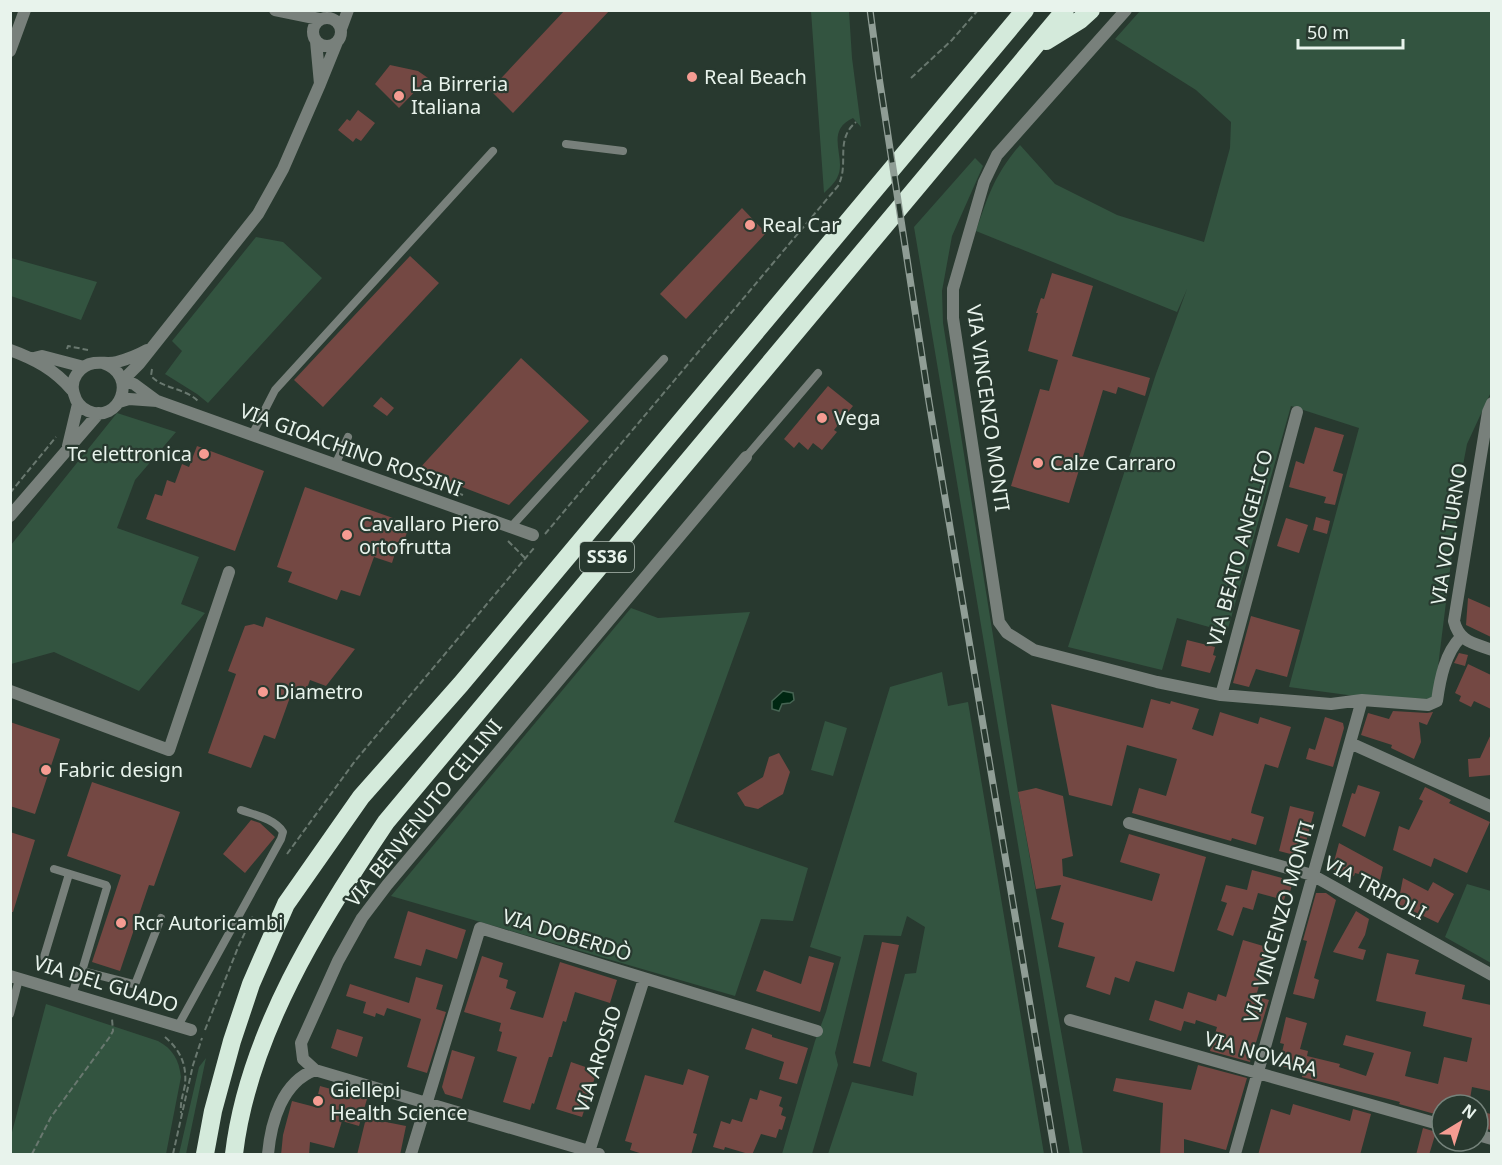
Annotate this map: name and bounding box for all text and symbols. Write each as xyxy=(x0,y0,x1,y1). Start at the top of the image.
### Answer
scale bar xyxy=(1298,12,1403,50)
text: 50 m xyxy=(1307,20,1349,44)
place label: Real Beach xyxy=(704,63,807,90)
place label: La Birreria Italiana xyxy=(411,70,508,120)
marker: Real Beach xyxy=(685,70,699,84)
marker: La Birreria Italiana xyxy=(392,89,406,103)
place label: Real Car xyxy=(762,211,839,238)
marker: Real Car xyxy=(743,218,757,232)
street label: VIA VINCENZO MONTI xyxy=(961,303,1016,513)
street label: VIA GIOACHINO ROSSINI xyxy=(236,397,466,502)
place label: Vega xyxy=(834,404,880,431)
marker: Vega xyxy=(815,411,829,425)
place label: Tc elettronica xyxy=(67,440,192,467)
marker: Tc elettronica xyxy=(197,447,211,461)
street label: VIA BEATO ANGELICO xyxy=(1200,447,1279,649)
place label: Calze Carraro xyxy=(1050,449,1176,476)
marker: Calze Carraro xyxy=(1031,456,1045,470)
street label: VIA VOLTURNO xyxy=(1424,461,1473,607)
place label: Cavallaro Piero ortofrutta xyxy=(359,510,499,560)
marker: Cavallaro Piero ortofrutta xyxy=(340,528,354,542)
road number: SS36 xyxy=(580,542,634,572)
place label: Diametro xyxy=(275,678,363,705)
marker: Diametro xyxy=(256,685,270,699)
street label: VIA BENVENUTO CELLINI xyxy=(339,713,508,912)
place label: Fabric design xyxy=(58,756,183,783)
marker: Fabric design xyxy=(39,763,53,777)
street label: VIA VINCENZO MONTI xyxy=(1237,818,1320,1026)
street label: VIA TRIPOLI xyxy=(1319,849,1431,926)
street label: VIA DOBERDÒ xyxy=(499,902,635,967)
place label: Rcr Autoricambi xyxy=(133,909,283,936)
marker: Rcr Autoricambi xyxy=(114,916,128,930)
street label: VIA DEL GUADO xyxy=(30,949,182,1018)
street label: VIA AROSIO xyxy=(568,1002,628,1116)
street label: VIA NOVARA xyxy=(1201,1024,1321,1083)
place label: Giellepi Health Science xyxy=(330,1076,468,1126)
north arrow xyxy=(1430,1093,1490,1153)
marker: Giellepi Health Science xyxy=(311,1094,325,1108)
text: N xyxy=(1457,1099,1481,1124)

